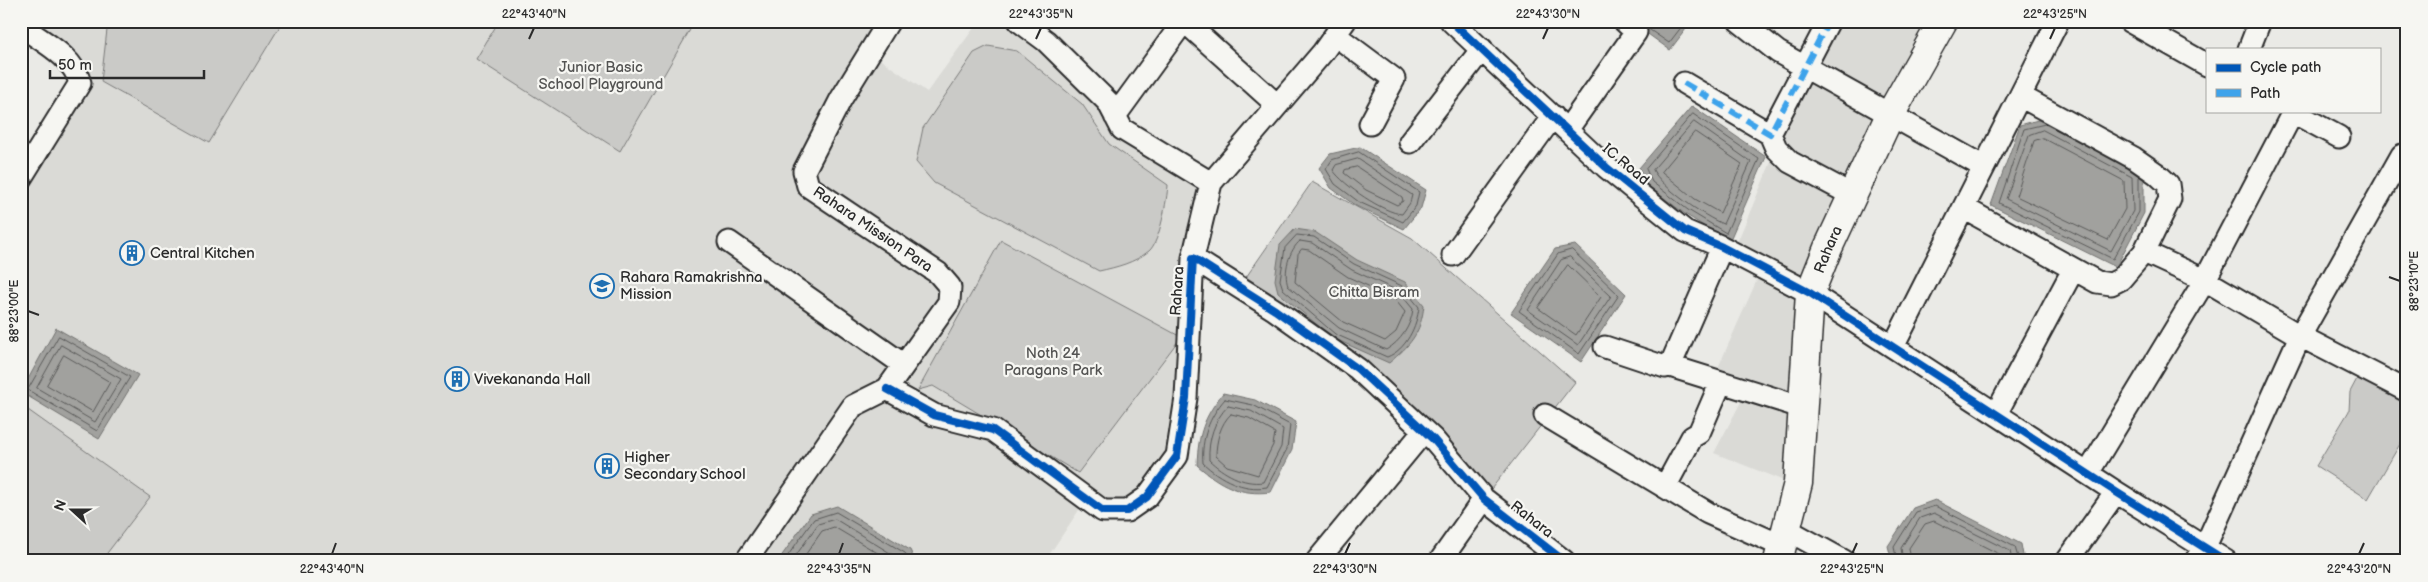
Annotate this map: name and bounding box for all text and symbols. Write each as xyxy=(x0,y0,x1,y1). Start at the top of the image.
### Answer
text: 22°43'40"N xyxy=(502,7,566,22)
text: 22°43'35"N xyxy=(1009,7,1073,22)
text: 22°43'30"N xyxy=(1516,7,1580,22)
text: 22°43'25"N xyxy=(2023,7,2087,22)
scale bar xyxy=(50,48,204,80)
legend xyxy=(2206,48,2380,112)
text: 50 m xyxy=(58,56,92,75)
park label: Junior Basic School Playground xyxy=(539,58,663,94)
text: Cycle path xyxy=(2250,58,2321,77)
text: Path xyxy=(2250,84,2280,103)
street label: IC Road xyxy=(1598,139,1653,190)
street label: Rahara Mission Para xyxy=(809,182,936,277)
street label: Rahara xyxy=(1810,223,1847,276)
building icon: Central Kitchen xyxy=(119,240,145,266)
place label: Central Kitchen xyxy=(150,244,255,263)
text: 88°23'10"E xyxy=(2407,251,2422,311)
street label: Rahara xyxy=(1166,266,1189,316)
place label: Rahara Ramakrishna Mission xyxy=(620,268,763,304)
school or university icon: Rahara Ramakrishna Mission xyxy=(589,273,615,299)
text: 88°23'00"E xyxy=(7,279,22,342)
park label: Chitta Bisram xyxy=(1329,283,1420,302)
park label: Noth 24 Paragans Park xyxy=(1004,344,1103,380)
building icon: Vivekananda Hall xyxy=(444,366,470,392)
place label: Vivekananda Hall xyxy=(474,370,590,389)
place label: Higher Secondary School xyxy=(624,448,745,484)
building icon: Higher Secondary School xyxy=(594,453,620,479)
north arrow xyxy=(48,484,98,534)
street label: Rahara xyxy=(1506,497,1557,542)
text: N xyxy=(51,498,70,513)
text: 22°43'40"N xyxy=(300,562,364,577)
text: 22°43'35"N xyxy=(807,562,871,577)
text: 22°43'30"N xyxy=(1313,562,1377,577)
text: 22°43'25"N xyxy=(1820,562,1884,577)
text: 22°43'20"N xyxy=(2327,562,2391,577)

